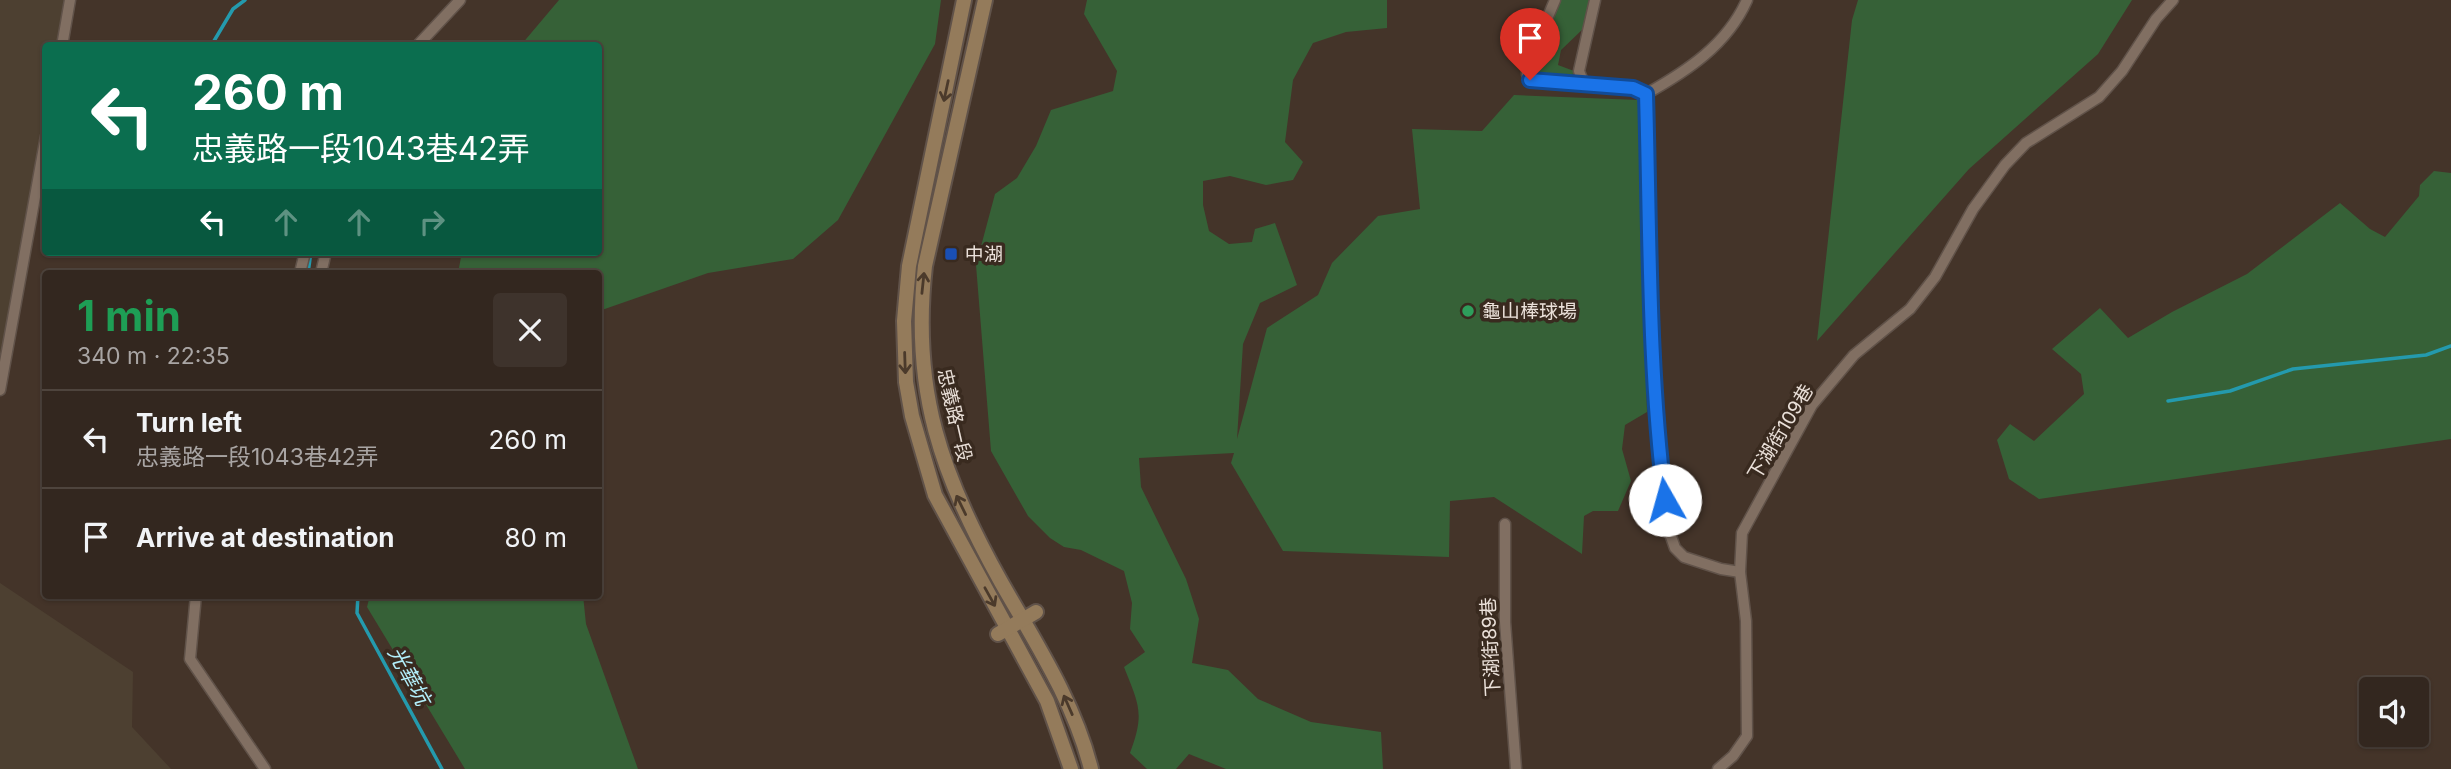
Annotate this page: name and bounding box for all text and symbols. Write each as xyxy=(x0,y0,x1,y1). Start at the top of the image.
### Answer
pin xyxy=(1500,8,1560,80)
icon: arrive xyxy=(1511,19,1549,57)
text: 260 m xyxy=(192,63,344,122)
icon: left xyxy=(77,70,168,161)
one-way arrow xyxy=(939,79,952,102)
text: 忠義路一段1043巷42弄 xyxy=(192,129,530,168)
icon: left xyxy=(194,203,232,241)
icon: ahead xyxy=(267,203,305,241)
icon: ahead xyxy=(340,203,378,241)
icon: right xyxy=(413,203,451,241)
place label: 中湖 xyxy=(965,243,1003,266)
marker: 中湖 xyxy=(943,246,959,262)
one-way arrow xyxy=(917,272,930,295)
text: 1 min xyxy=(77,290,181,341)
button: close xyxy=(493,293,567,367)
place label: 龜山棒球場 xyxy=(1482,300,1577,323)
marker: 龜山棒球場 xyxy=(1460,303,1476,319)
text: 340 m · 22:35 xyxy=(77,342,230,370)
one-way arrow xyxy=(899,351,912,374)
street label: 忠義路一段 xyxy=(933,366,976,464)
street label: 下湖街109巷 xyxy=(1743,380,1818,484)
text: Turn left xyxy=(136,407,242,438)
icon: left xyxy=(77,420,115,458)
text: 260 m xyxy=(489,424,567,455)
text: 忠義路一段1043巷42弄 xyxy=(136,443,379,471)
position arrow xyxy=(1628,463,1702,537)
one-way arrow xyxy=(953,495,967,516)
icon: arrive xyxy=(77,518,115,556)
text: Arrive at destination xyxy=(136,522,395,553)
text: 80 m xyxy=(504,522,567,553)
one-way arrow xyxy=(983,587,997,607)
street label: 下湖街89巷 xyxy=(1476,597,1505,697)
water label: 光華坑 xyxy=(383,642,437,712)
map controls xyxy=(2359,677,2429,747)
button: sound xyxy=(2359,677,2429,747)
one-way arrow xyxy=(1061,695,1074,716)

